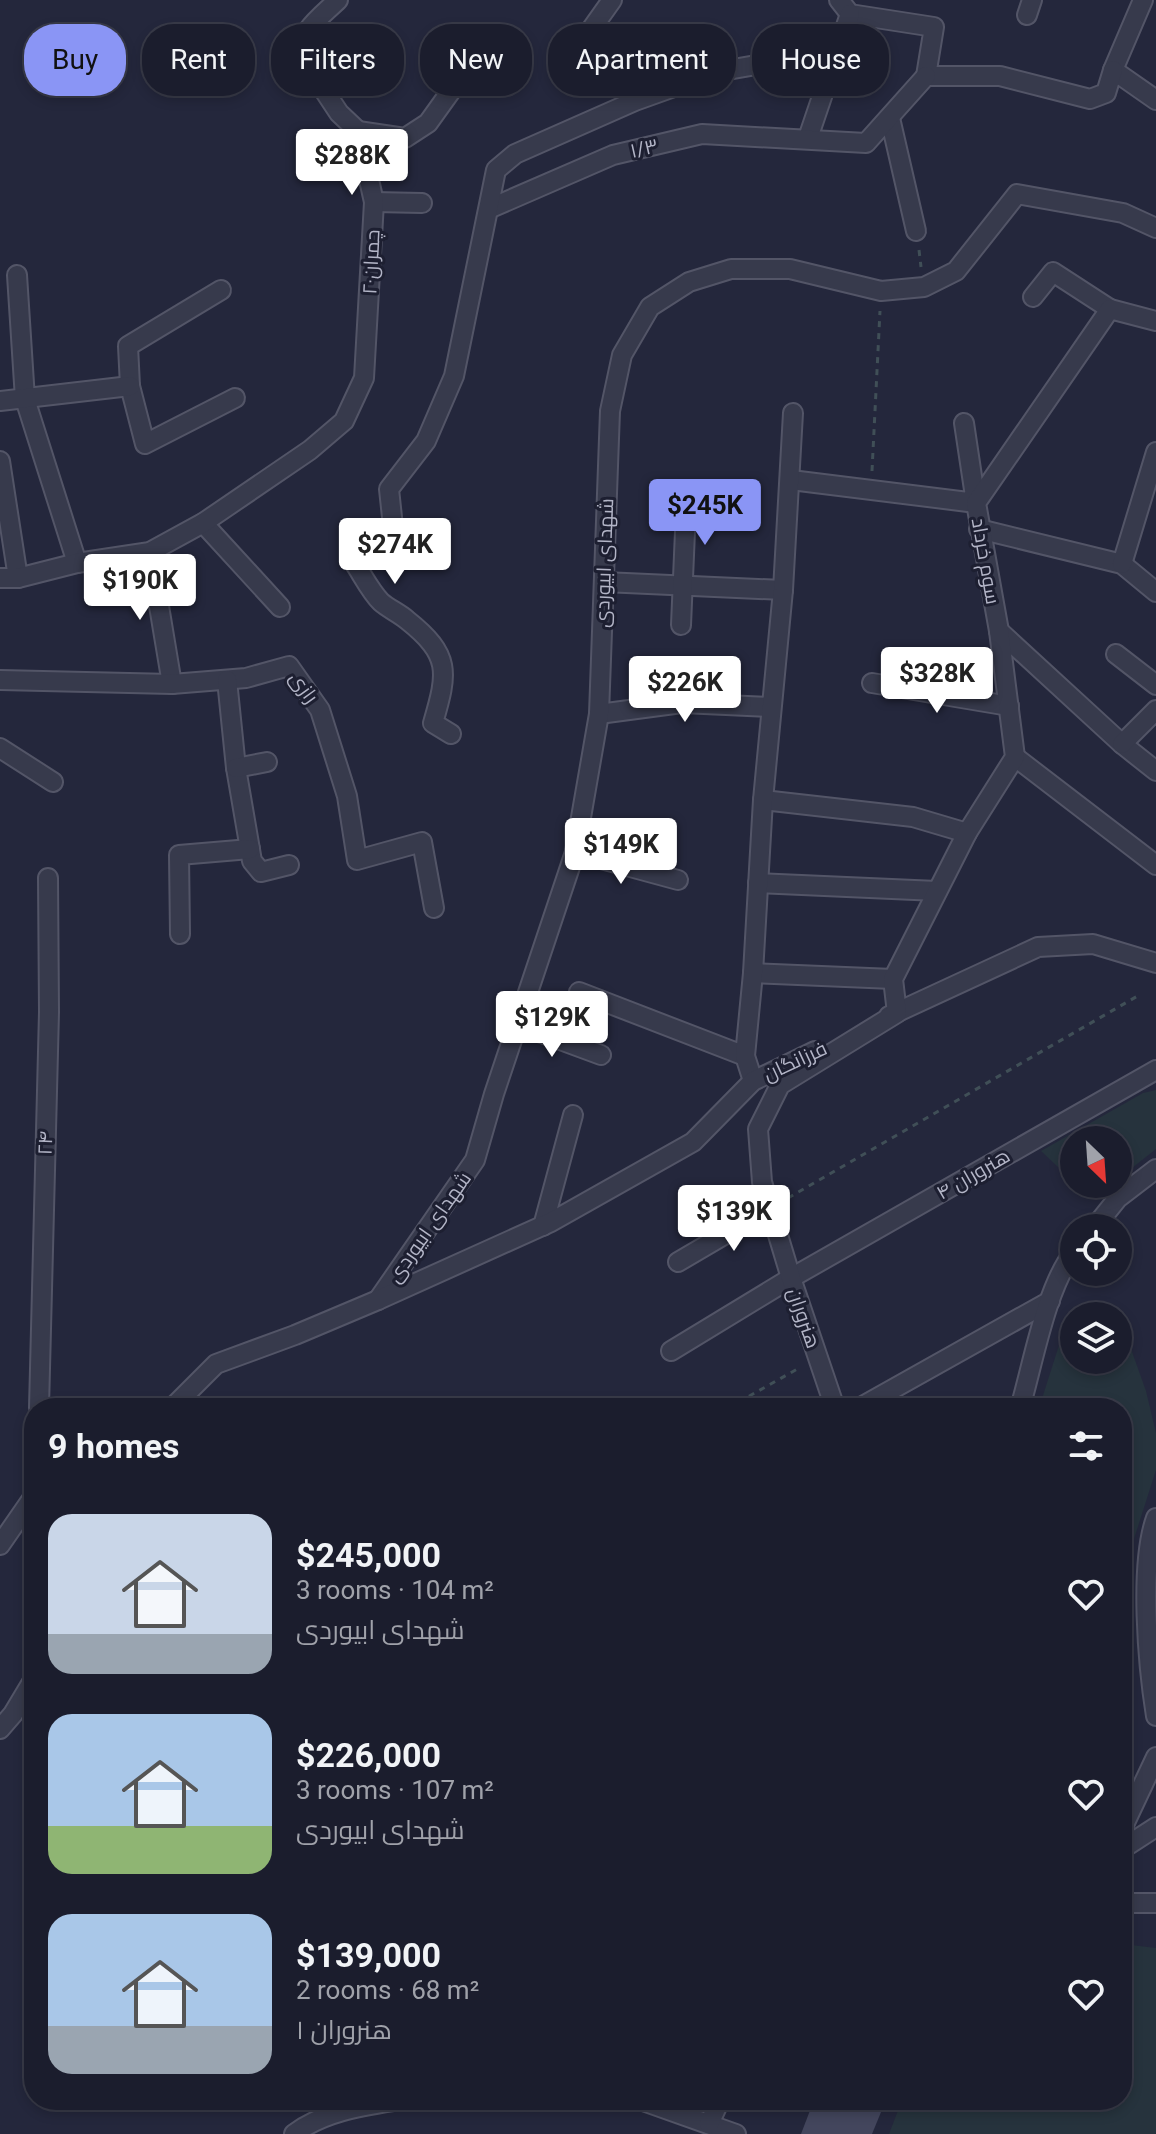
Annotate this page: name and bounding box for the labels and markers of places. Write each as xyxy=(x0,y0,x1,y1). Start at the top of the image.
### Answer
pin: $288K xyxy=(296,129,408,197)
pin: $245K xyxy=(649,479,761,547)
pin: $274K xyxy=(339,518,451,586)
pin: $190K xyxy=(84,554,196,622)
pin: $328K xyxy=(881,647,993,715)
pin: $226K xyxy=(629,656,741,724)
pin: $149K xyxy=(565,818,677,886)
pin: $129K xyxy=(496,991,608,1059)
pin: $139K xyxy=(678,1185,790,1253)

